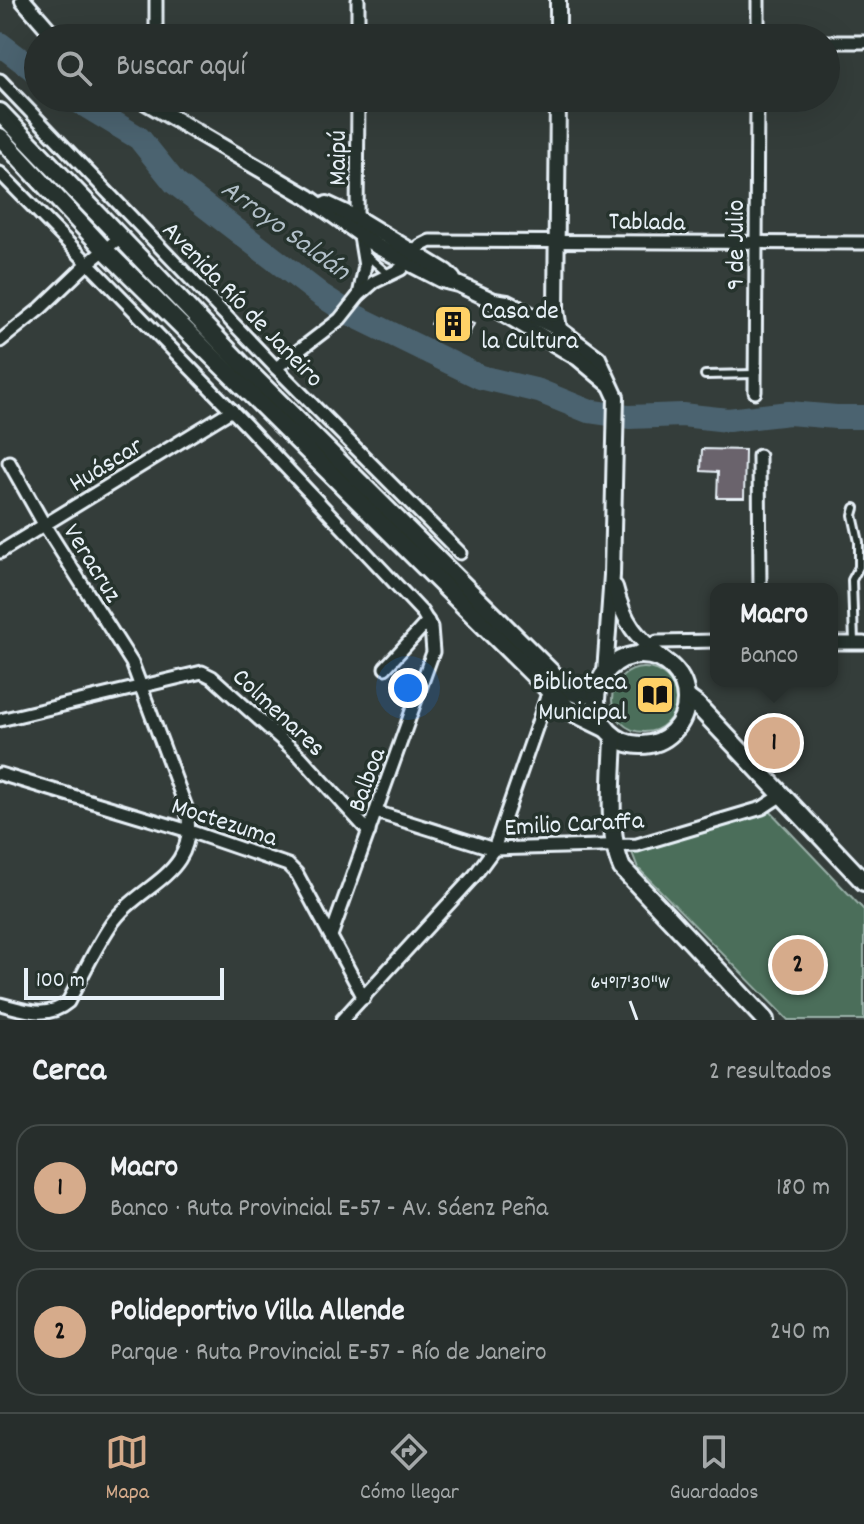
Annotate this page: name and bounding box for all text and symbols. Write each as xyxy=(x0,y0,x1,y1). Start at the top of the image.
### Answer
search box xyxy=(24,24,840,112)
icon: search xyxy=(52,46,96,90)
text: Buscar aquí xyxy=(116,47,246,90)
street label: Maipú xyxy=(321,130,358,186)
water label: Arroyo Saldán xyxy=(211,172,358,293)
street label: 9 de Julio xyxy=(719,200,756,290)
street label: Tablada xyxy=(608,204,686,243)
street label: Avenida Río de Janeiro xyxy=(152,214,331,397)
place label: Casa de la Cultura xyxy=(481,294,579,361)
building icon: Casa de la Cultura xyxy=(432,303,474,345)
street label: Huáscar xyxy=(63,429,151,503)
street label: Veracruz xyxy=(52,517,130,611)
popup xyxy=(710,583,838,687)
text: Macro xyxy=(740,595,808,638)
text: Banco xyxy=(740,638,798,675)
street label: Colmenares xyxy=(223,660,333,767)
place label: Biblioteca Municipal xyxy=(532,665,628,732)
your location xyxy=(388,668,428,708)
library icon: Biblioteca Municipal xyxy=(634,674,676,716)
pin: 1 xyxy=(748,713,800,773)
street label: Balboa xyxy=(340,742,397,817)
street label: Moctezuma xyxy=(166,789,282,858)
street label: Emilio Caraffa xyxy=(504,803,646,848)
pin: 2 xyxy=(772,935,824,995)
scale bar xyxy=(24,964,224,1000)
text: 100 m xyxy=(36,966,85,997)
text: 64°17'30"W xyxy=(591,970,670,998)
text: Cerca xyxy=(32,1048,106,1097)
text: 2 resultados xyxy=(709,1054,832,1091)
text: Macro xyxy=(110,1148,178,1191)
text: 1 xyxy=(57,1170,63,1207)
text: 180 m xyxy=(776,1170,830,1207)
text: Banco · Ruta Provincial E-57 - Av. Sáenz Peña xyxy=(110,1191,548,1228)
text: Polideportivo Villa Allende xyxy=(110,1292,405,1335)
text: 2 xyxy=(54,1314,66,1351)
text: 240 m xyxy=(770,1314,830,1351)
text: Parque · Ruta Provincial E-57 - Río de Janeiro xyxy=(110,1335,547,1372)
tab: Mapa xyxy=(105,1430,149,1509)
tab: Cómo llegar xyxy=(360,1430,459,1509)
tab: Guardados xyxy=(670,1430,759,1509)

